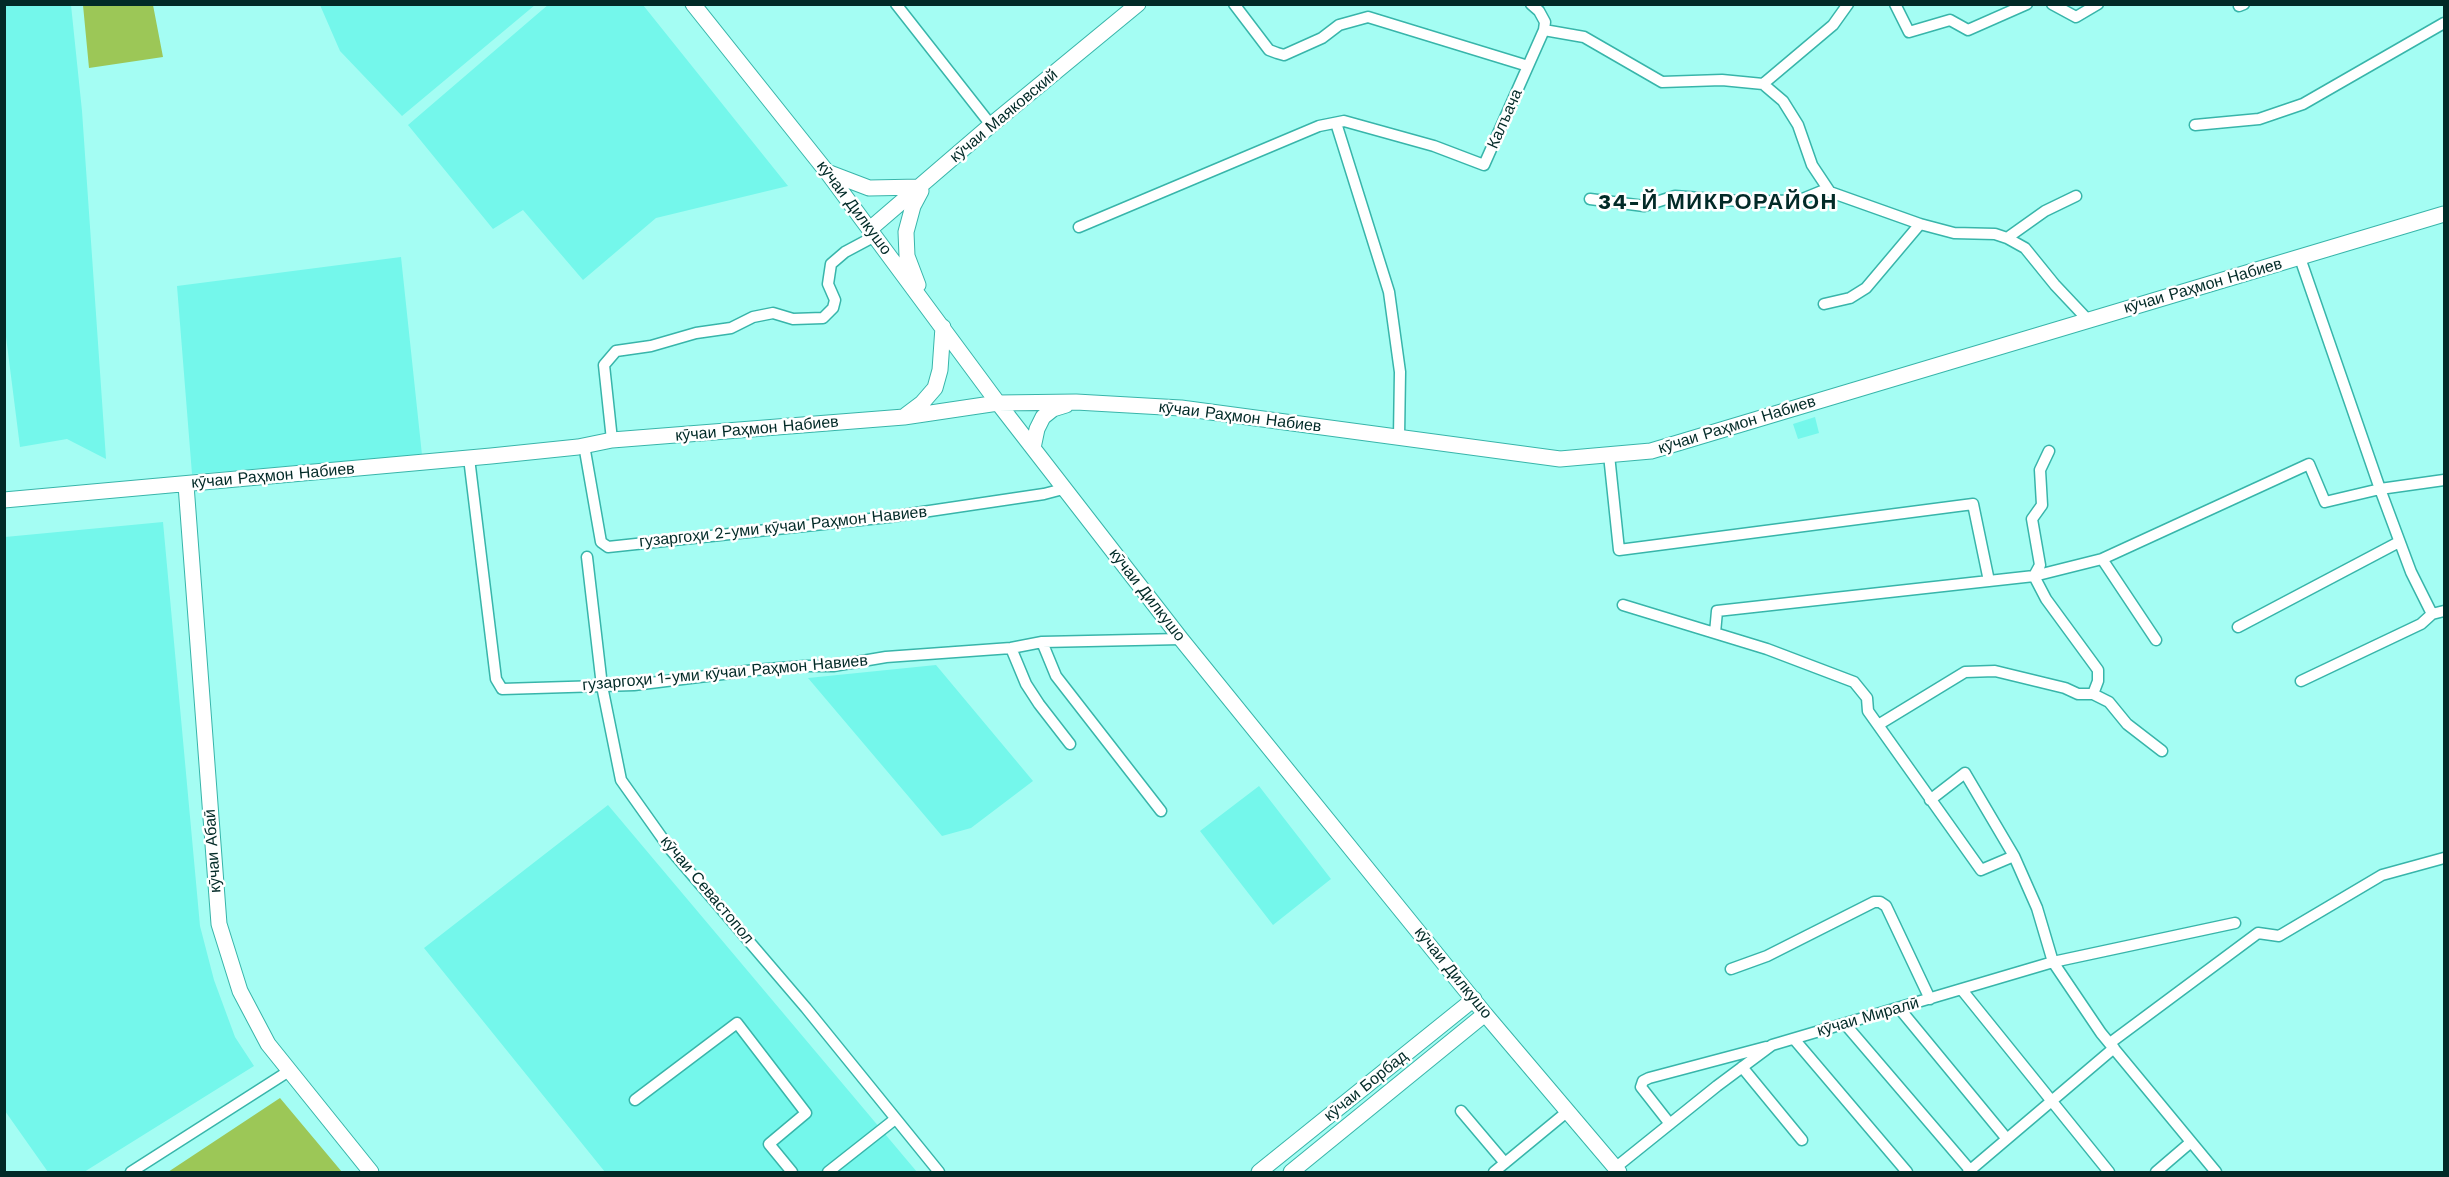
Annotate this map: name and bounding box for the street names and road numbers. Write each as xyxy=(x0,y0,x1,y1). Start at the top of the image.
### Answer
street label: кӯчаи Маяковский xyxy=(946,65,1062,167)
street label: Калъача xyxy=(1483,86,1527,152)
street label: кӯчаи Дилкушо xyxy=(812,157,896,259)
street label: кӯчаи Раҳмон Набиев xyxy=(2122,254,2284,318)
street label: кӯчаи Раҳмон Набиев xyxy=(1656,392,1818,458)
street label: кӯчаи Раҳмон Набиев xyxy=(1158,397,1322,437)
street label: кӯчаи Раҳмон Набиев xyxy=(675,412,839,446)
street label: кӯчаи Раҳмон Набиев xyxy=(191,459,355,493)
street label: гузаргоҳи 2-уми кӯчаи Раҳмон Навиев xyxy=(638,502,928,552)
street label: кӯчаи Дилкушо xyxy=(1105,545,1189,645)
street label: гузаргоҳи 1-уми кӯчаи Раҳмон Навиев xyxy=(581,651,869,695)
street label: кӯчаи Абаӣ xyxy=(200,808,226,894)
street label: кӯчаи Севастопол xyxy=(656,832,758,948)
street label: кӯчаи Дилкушо xyxy=(1410,923,1496,1023)
street label: кӯчаи Миралӣ xyxy=(1815,993,1921,1041)
street label: кӯчаи Борбад xyxy=(1320,1046,1412,1126)

